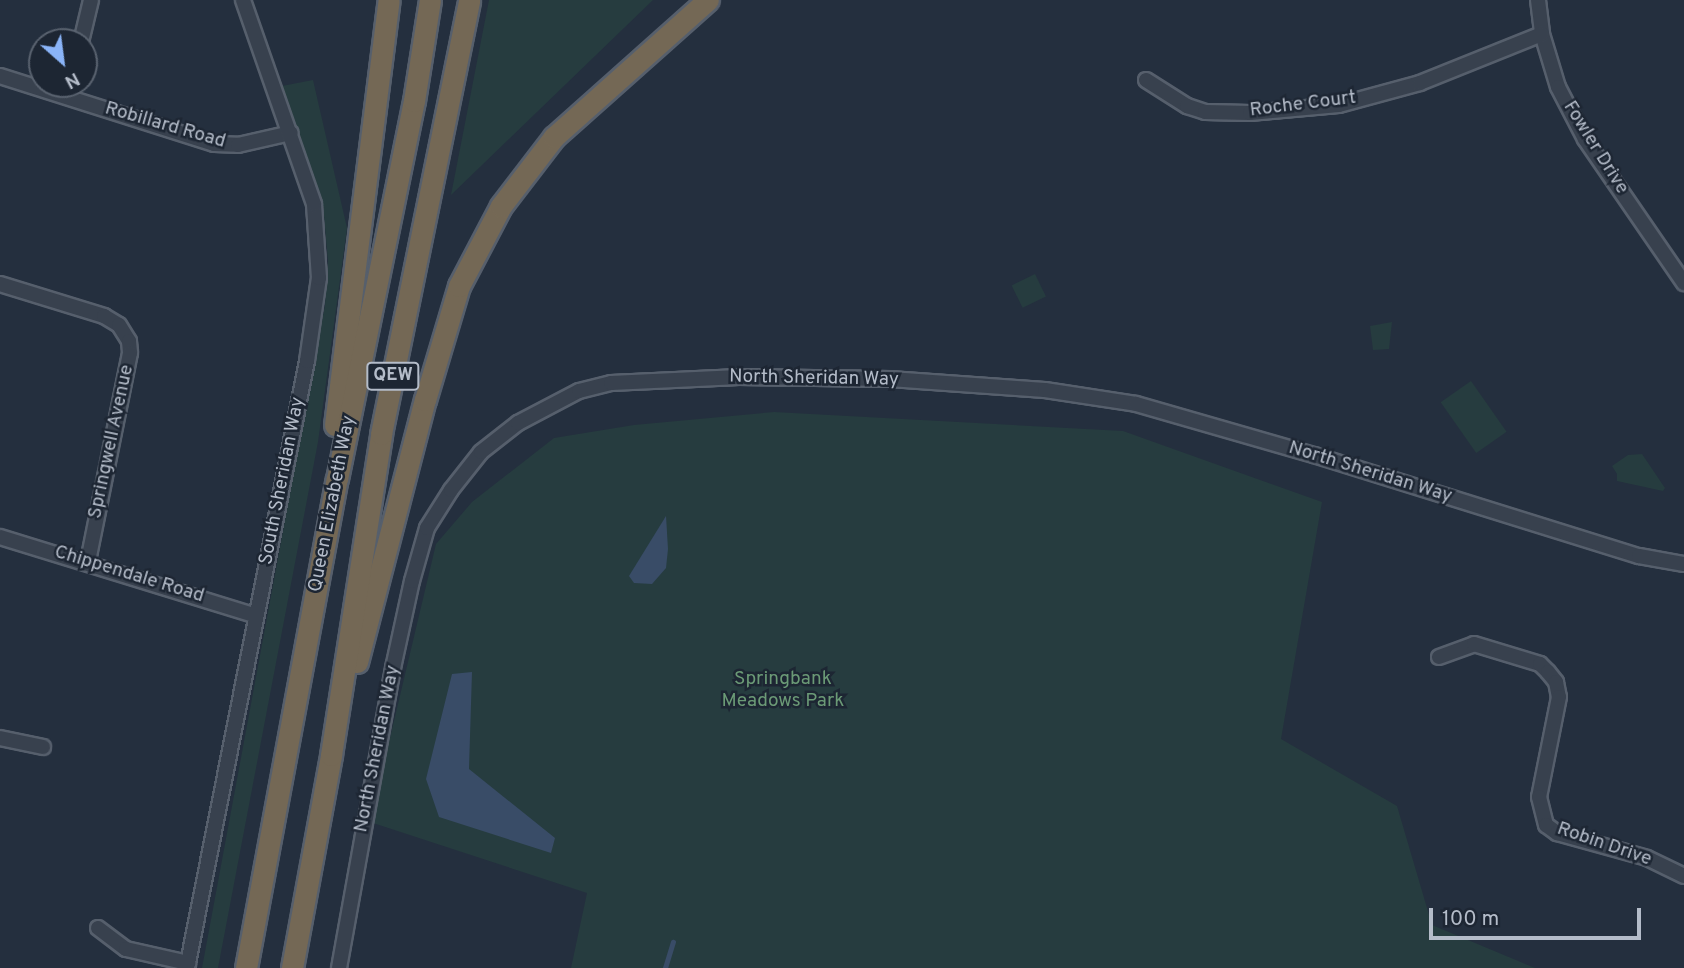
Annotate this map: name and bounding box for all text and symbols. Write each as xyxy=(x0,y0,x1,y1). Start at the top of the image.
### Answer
north arrow xyxy=(28,28,98,98)
text: N xyxy=(60,66,84,94)
street label: Roche Court xyxy=(1249,87,1357,123)
street label: Fowler Drive xyxy=(1557,97,1633,199)
street label: Robillard Road xyxy=(102,98,228,154)
road number: QEW xyxy=(365,362,421,390)
street label: Springwell Avenue xyxy=(84,363,140,521)
street label: North Sheridan Way xyxy=(729,366,899,392)
street label: South Sheridan Way xyxy=(256,395,310,567)
street label: Queen Elizabeth Way xyxy=(305,414,361,594)
street label: North Sheridan Way xyxy=(1285,437,1455,509)
street label: Chippendale Road xyxy=(51,541,207,609)
street label: North Sheridan Way xyxy=(351,663,405,835)
park label: Springbank Meadows Park xyxy=(722,669,844,713)
street label: Robin Drive xyxy=(1554,818,1654,872)
scale bar xyxy=(1432,894,1644,938)
text: 100 m xyxy=(1442,906,1499,933)

